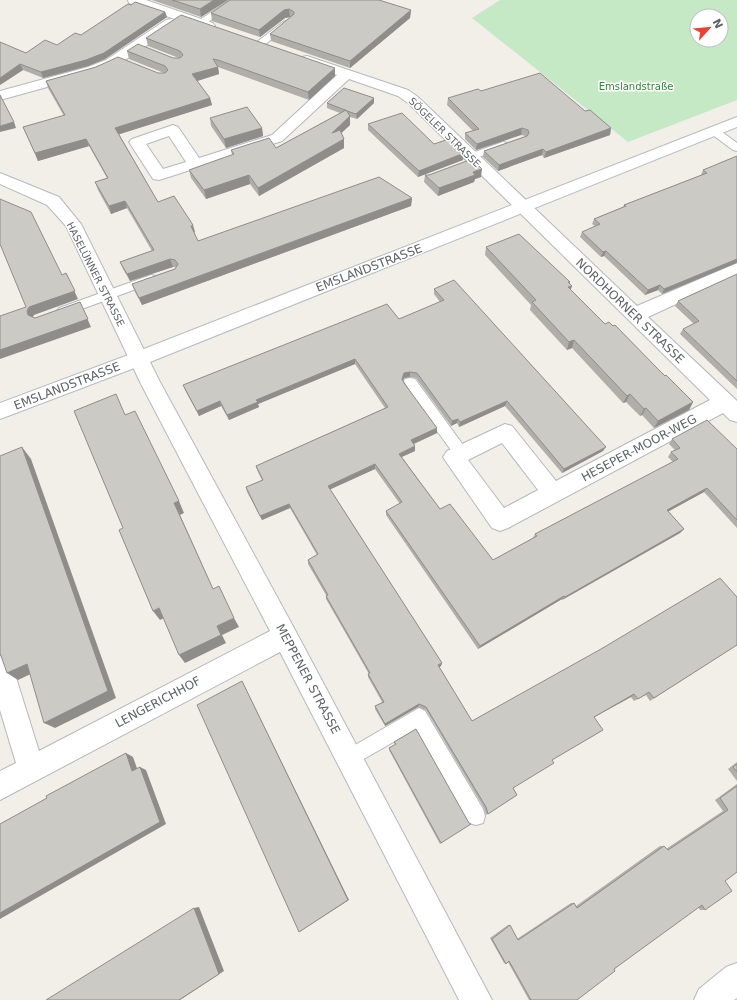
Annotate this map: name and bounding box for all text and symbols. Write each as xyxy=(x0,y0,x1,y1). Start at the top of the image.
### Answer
north arrow xyxy=(689,8,729,48)
text: N xyxy=(710,17,725,31)
park label: Emslandstraße xyxy=(599,81,673,92)
street label: SÖGELER STRASSE xyxy=(407,95,483,169)
street label: HASELÜNNER STRASSE xyxy=(64,220,128,328)
street label: EMSLANDSTRASSE xyxy=(314,241,424,295)
street label: NORDHORNER STRASSE xyxy=(573,255,687,367)
street label: EMSLANDSTRASSE xyxy=(12,359,122,413)
street label: HESEPER-MOOR-WEG xyxy=(579,412,699,484)
street label: MEPPENER STRASSE xyxy=(273,622,343,736)
street label: LENGERICHHOF xyxy=(113,674,203,730)

